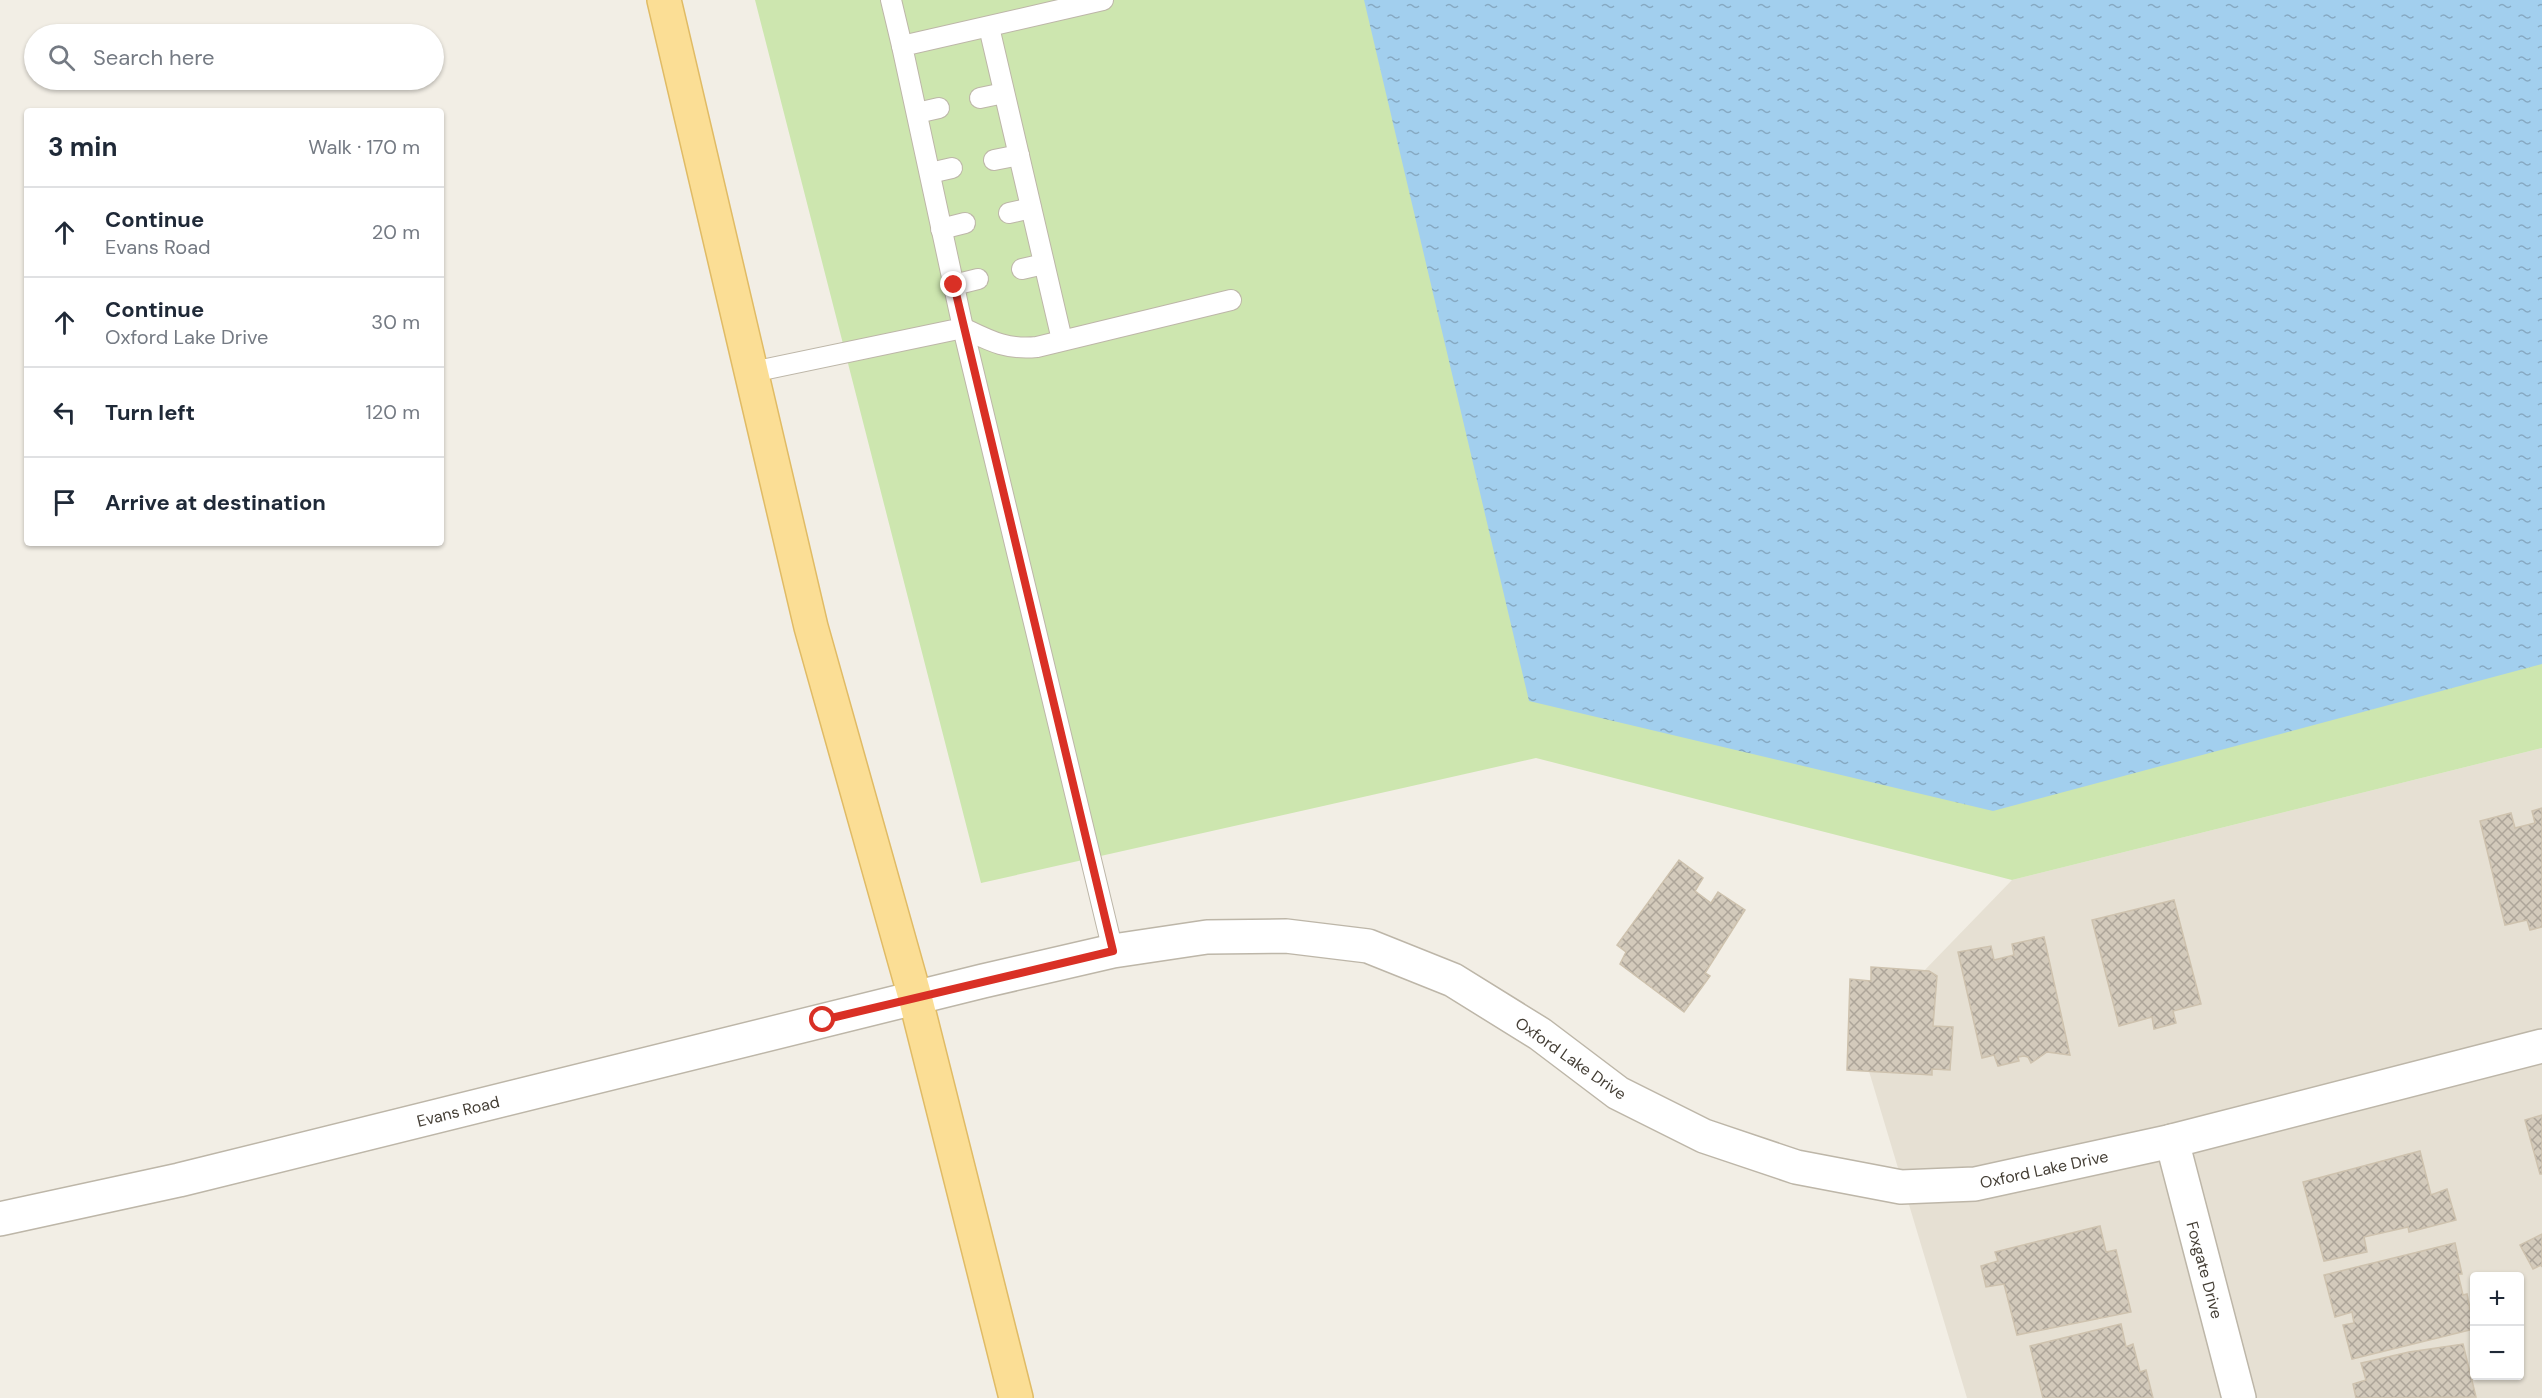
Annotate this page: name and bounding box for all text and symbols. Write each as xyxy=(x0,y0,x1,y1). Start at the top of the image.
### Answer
search box xyxy=(24,24,444,90)
icon: search xyxy=(45,41,78,74)
text: Search here xyxy=(93,43,214,72)
text: 3 min xyxy=(48,130,117,164)
text: Walk · 170 m xyxy=(308,134,420,160)
text: Continue xyxy=(105,205,204,234)
icon: ahead xyxy=(48,216,81,249)
text: 20 m xyxy=(372,219,420,245)
text: Evans Road xyxy=(105,234,211,260)
route end xyxy=(940,271,966,297)
text: Continue xyxy=(105,295,204,324)
icon: ahead xyxy=(48,306,81,339)
text: 30 m xyxy=(371,309,420,335)
text: Oxford Lake Drive xyxy=(105,324,268,350)
icon: left xyxy=(48,396,81,429)
text: Turn left xyxy=(105,398,195,427)
text: 120 m xyxy=(366,399,420,425)
icon: arrive xyxy=(48,486,81,519)
text: Arrive at destination xyxy=(105,488,326,517)
route start xyxy=(809,1006,835,1032)
street label: Oxford Lake Drive xyxy=(1511,1012,1630,1104)
street label: Evans Road xyxy=(415,1091,502,1132)
street label: Oxford Lake Drive xyxy=(1978,1146,2110,1193)
street label: Foxgate Drive xyxy=(2181,1219,2228,1321)
map controls xyxy=(2470,1272,2524,1380)
button: + xyxy=(2470,1272,2524,1326)
button: − xyxy=(2470,1326,2524,1380)

